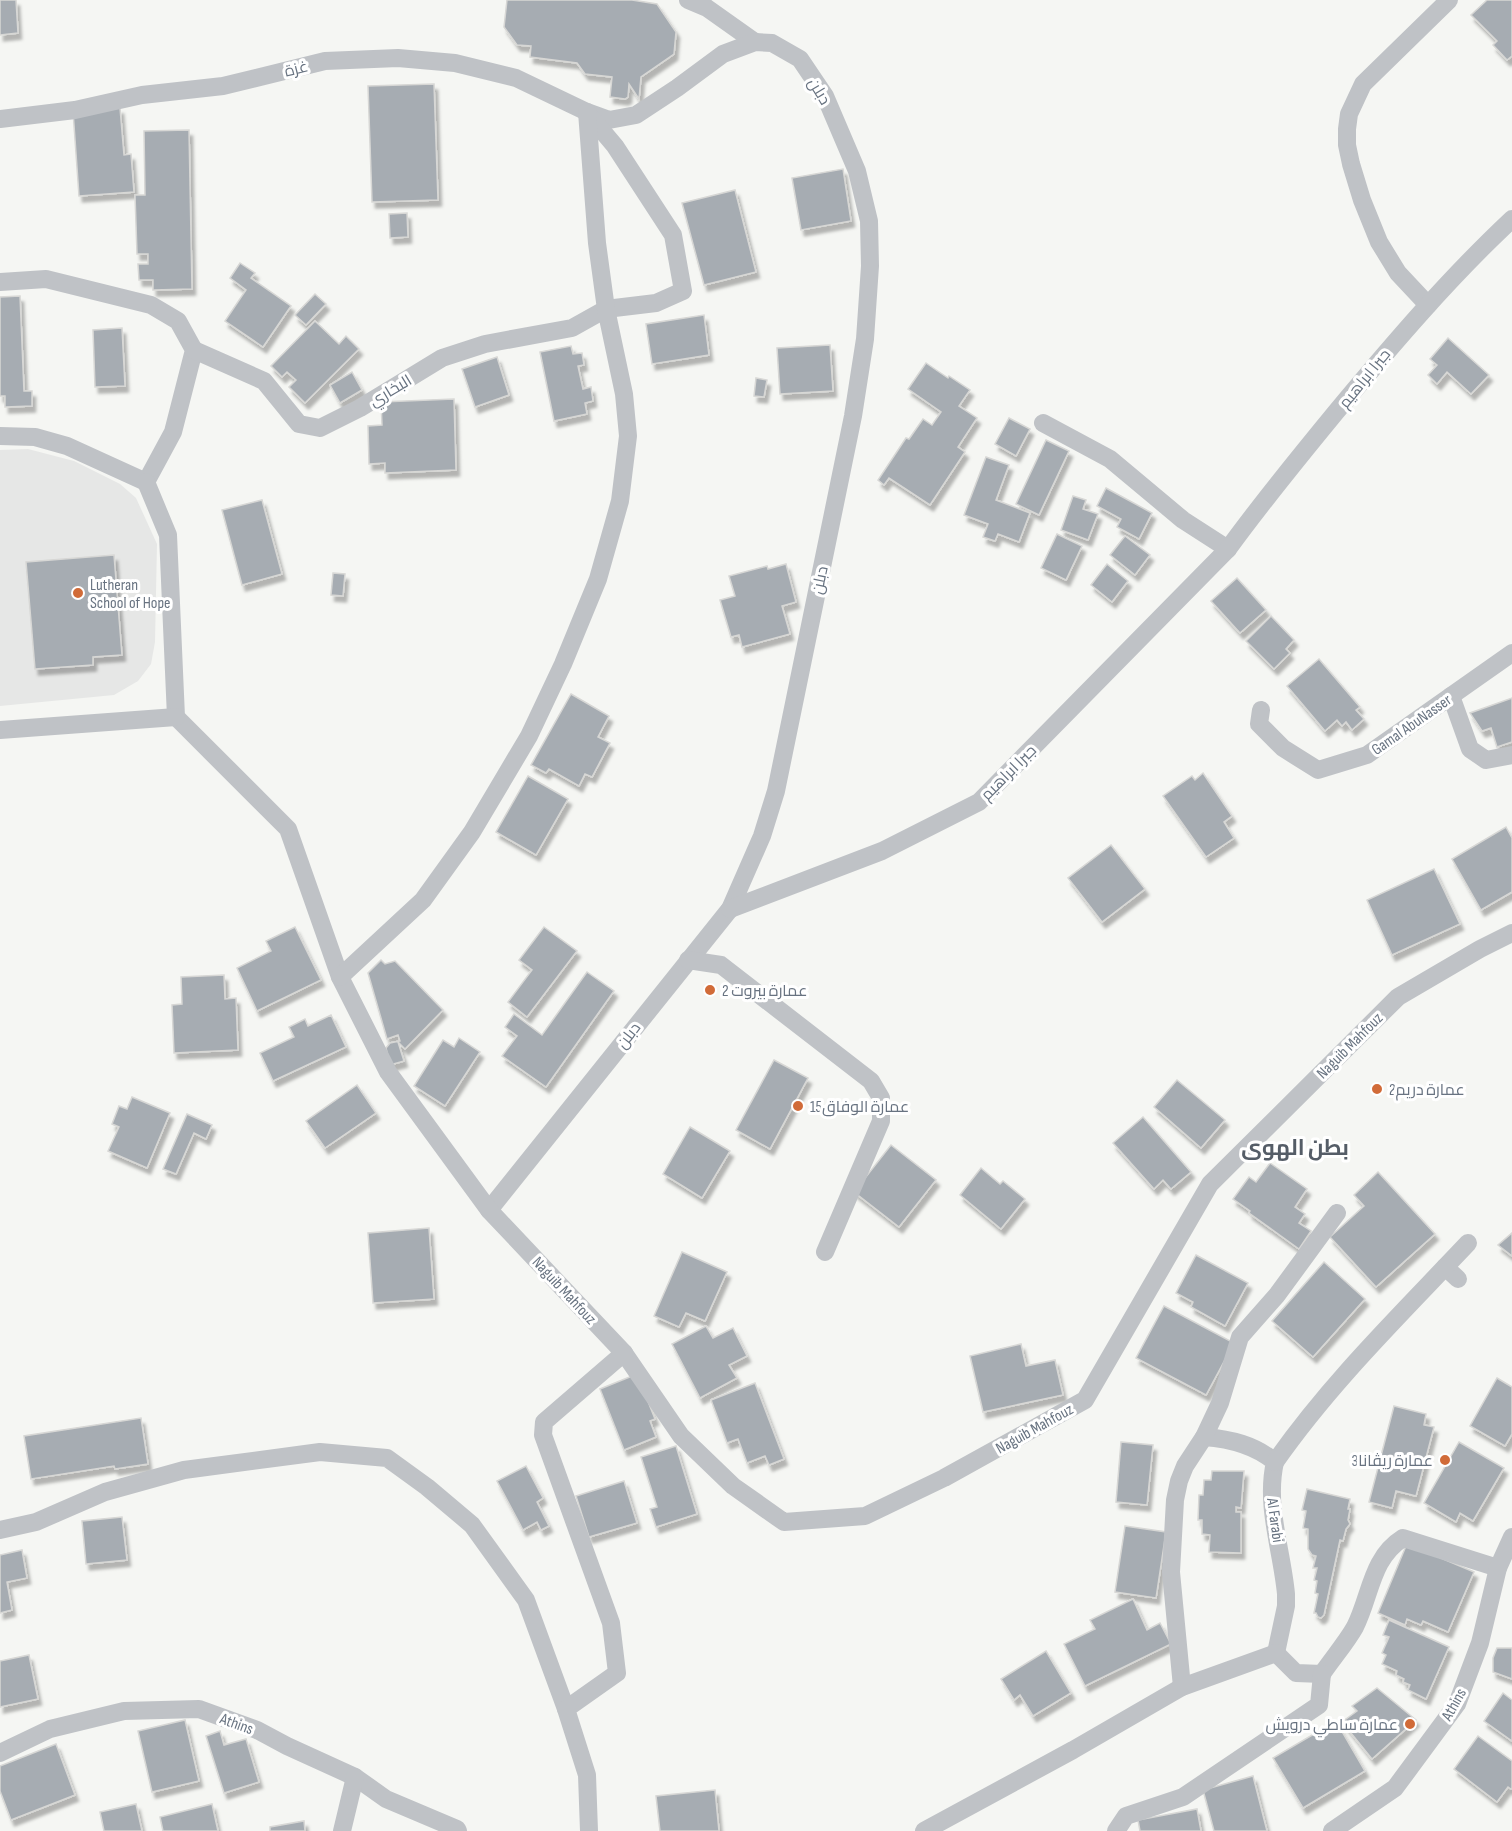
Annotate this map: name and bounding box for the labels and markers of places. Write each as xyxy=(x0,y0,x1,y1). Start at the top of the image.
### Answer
place label: Lutheran School of Hope xyxy=(90,576,170,613)
marker: Lutheran School of Hope xyxy=(71,586,85,600)
place label: عمارة بيروت 2 xyxy=(722,982,807,1001)
marker: عمارة بيروت 2 xyxy=(703,983,717,997)
place label: عمارة دريم2 xyxy=(1389,1081,1465,1101)
marker: عمارة دريم2 xyxy=(1370,1082,1384,1096)
place label: عمارة الوفاق15 xyxy=(810,1098,909,1117)
marker: عمارة الوفاق15 xyxy=(791,1099,805,1113)
place label: عمارة ريڤانا3 xyxy=(1351,1452,1433,1471)
marker: عمارة ريڤانا3 xyxy=(1438,1453,1452,1467)
place label: عمارة ساطي درويش xyxy=(1266,1716,1398,1738)
marker: عمارة ساطي درويش xyxy=(1403,1717,1417,1731)

